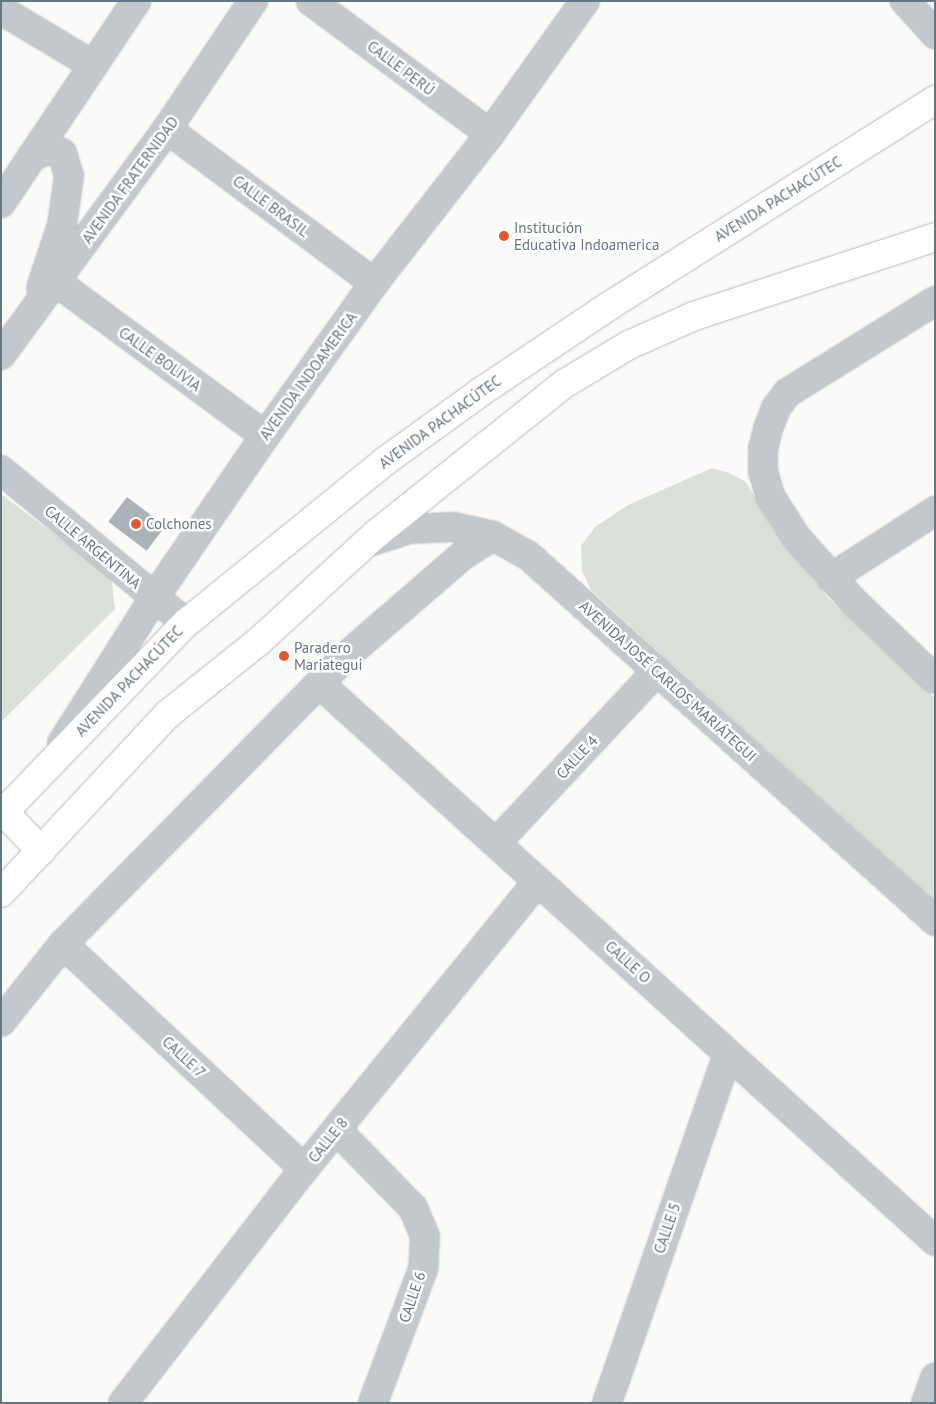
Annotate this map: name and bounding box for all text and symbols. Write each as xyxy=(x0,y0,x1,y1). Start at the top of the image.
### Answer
street label: CALLE PERÚ xyxy=(364,37,438,99)
street label: AVENIDA FRATERNIDAD xyxy=(78,113,182,247)
street label: AVENIDA PACHACÚTEC xyxy=(711,152,845,246)
street label: CALLE BRASIL xyxy=(229,172,313,240)
place label: Institución Educativa Indoamerica xyxy=(514,218,659,253)
marker: Institución Educativa Indoamerica xyxy=(498,230,510,242)
street label: AVENIDA INDOAMERICA xyxy=(255,308,361,444)
street label: CALLE BOLIVIA xyxy=(115,323,205,395)
street label: AVENIDA PACHACÚTEC xyxy=(375,371,505,473)
street label: CALLE ARGENTINA xyxy=(41,501,145,593)
place label: Colchones xyxy=(146,515,212,533)
marker: Colchones xyxy=(130,518,142,530)
street label: AVENIDA JOSÉ CARLOS MARIÁTEGUI xyxy=(576,597,760,765)
street label: AVENIDA PACHACÚTEC xyxy=(71,622,187,740)
place label: Paradero Mariategui xyxy=(294,638,362,673)
marker: Paradero Mariategui xyxy=(278,650,290,662)
street label: CALLE 4 xyxy=(552,732,602,782)
street label: CALLE O xyxy=(602,937,654,987)
street label: CALLE 7 xyxy=(159,1032,209,1082)
street label: CALLE 8 xyxy=(304,1114,352,1166)
street label: CALLE 5 xyxy=(650,1200,684,1256)
street label: CALLE 6 xyxy=(395,1269,429,1325)

